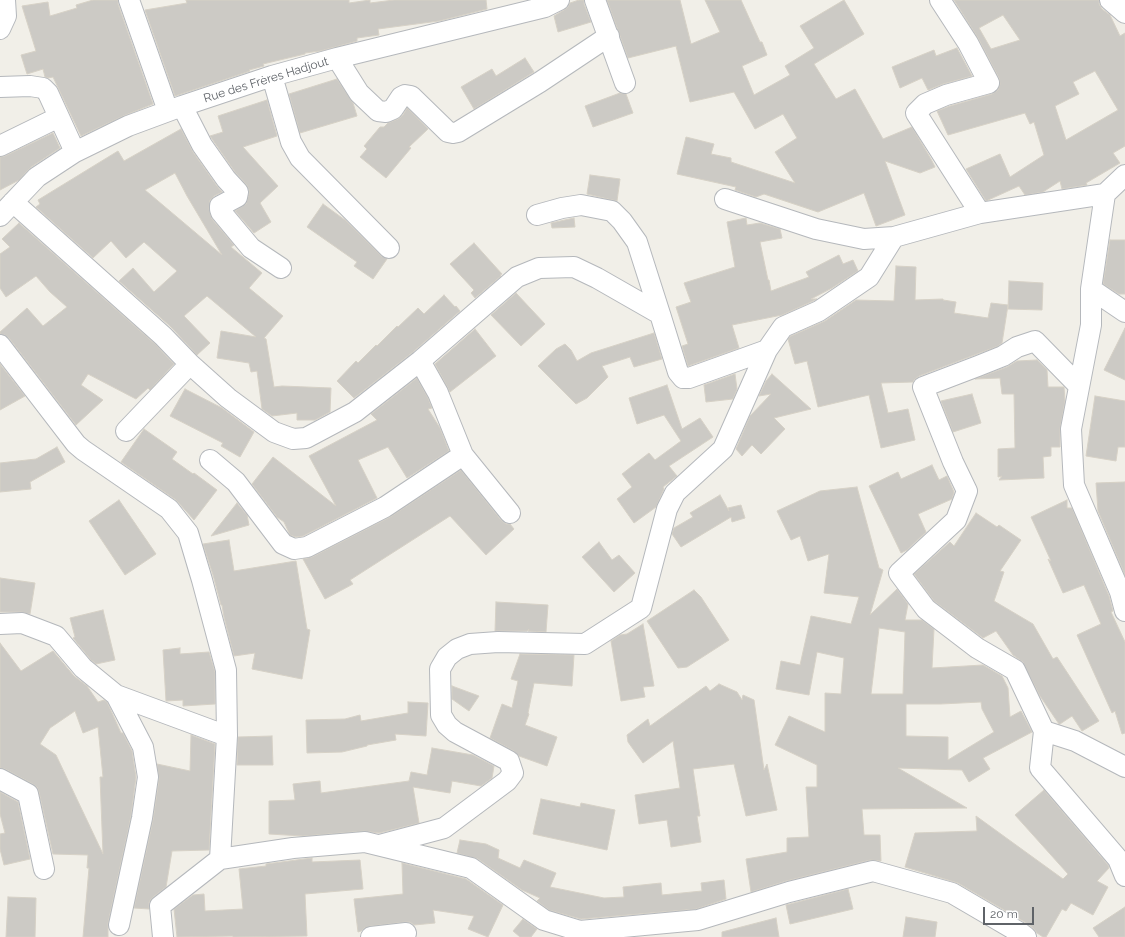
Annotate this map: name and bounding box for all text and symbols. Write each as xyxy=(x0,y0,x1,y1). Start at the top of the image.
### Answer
street label: Rue des Frères Hadjout xyxy=(202,54,330,106)
scale bar xyxy=(985,899,1036,925)
text: 20 m xyxy=(990,907,1018,921)

